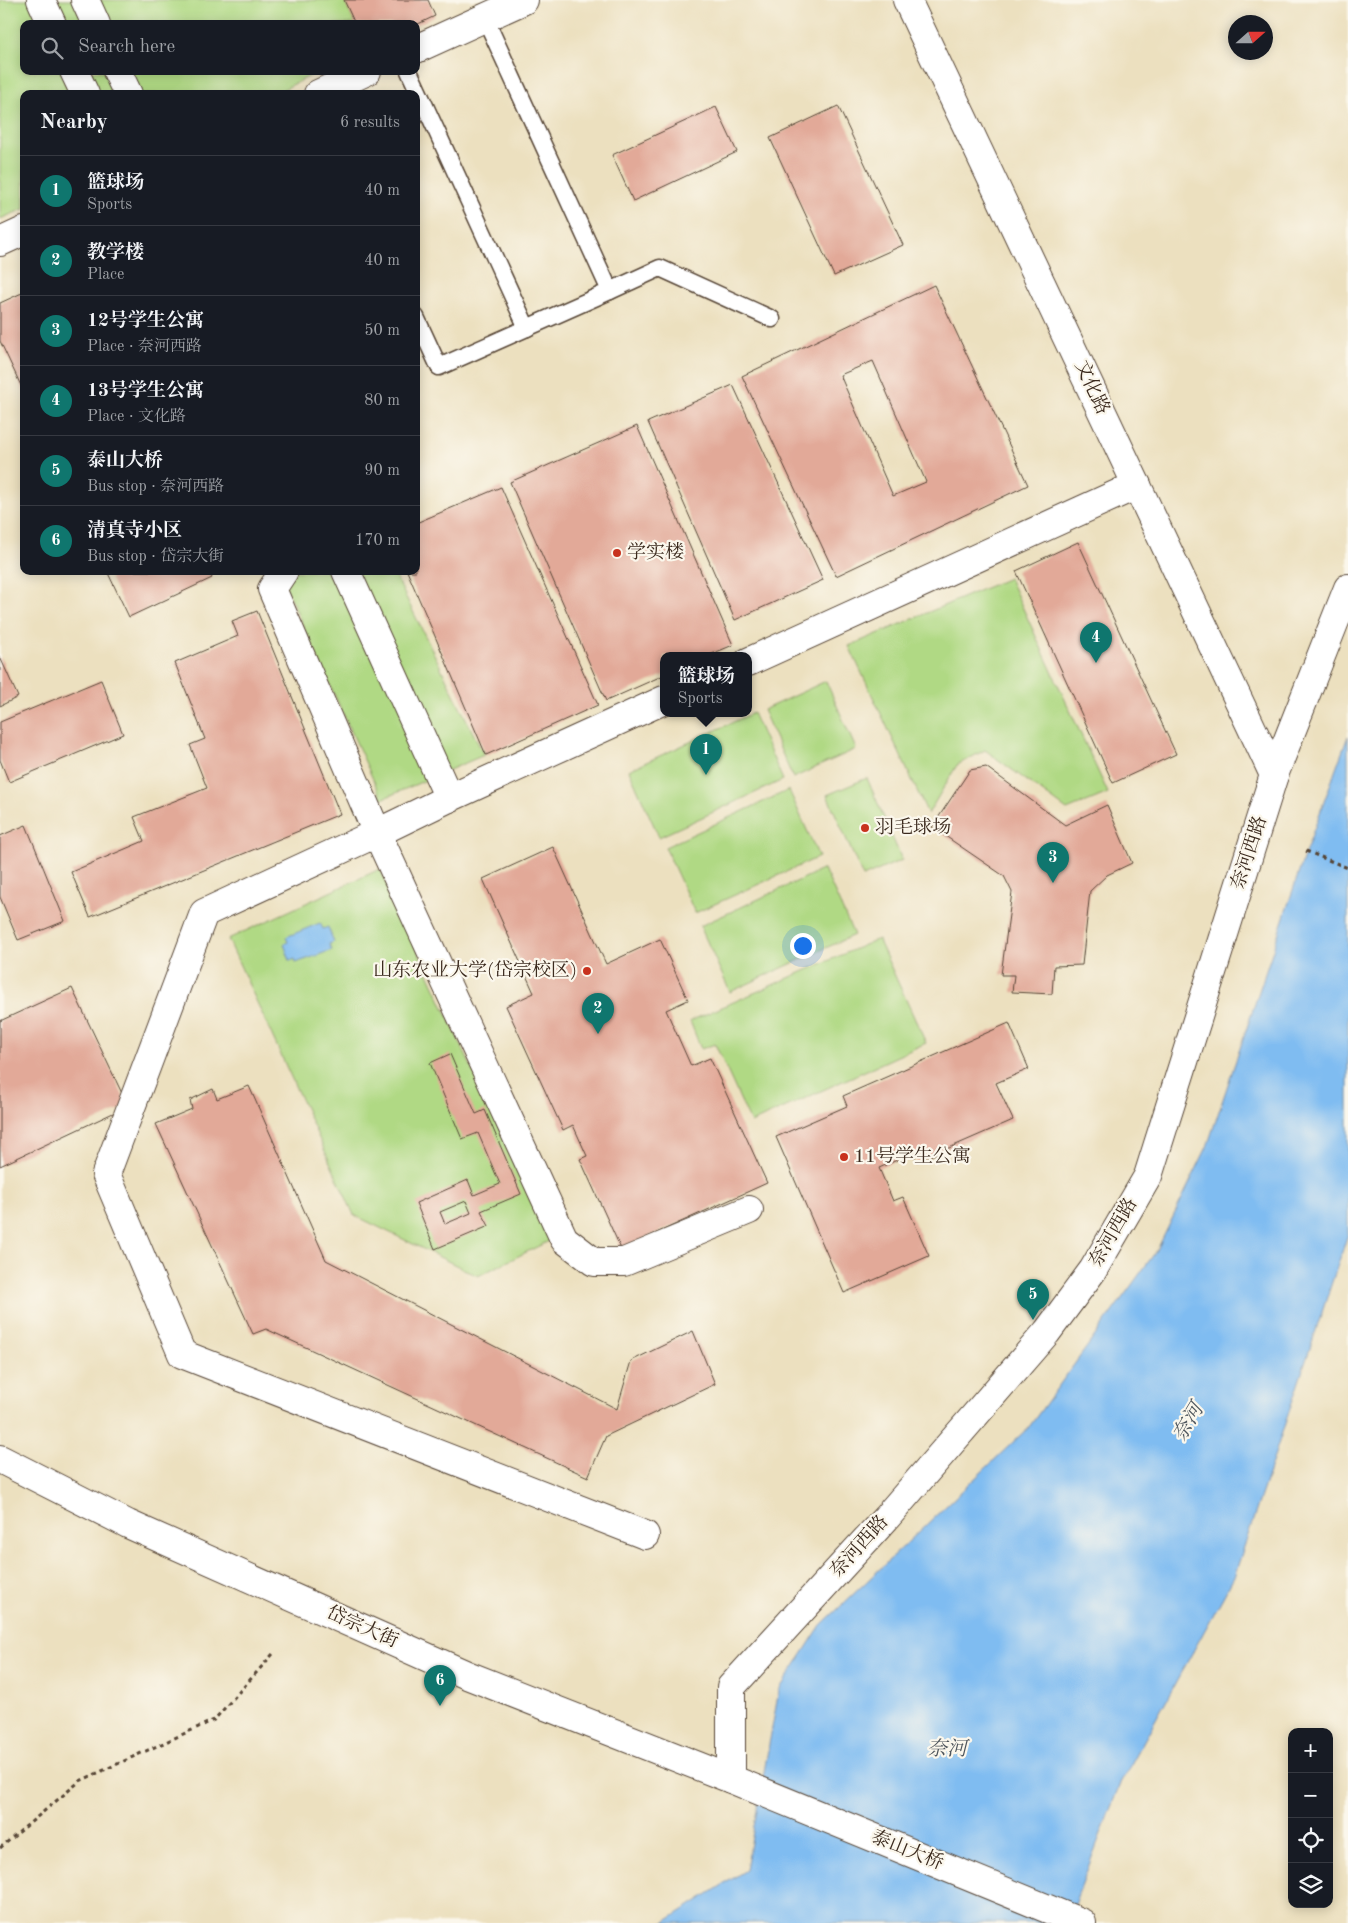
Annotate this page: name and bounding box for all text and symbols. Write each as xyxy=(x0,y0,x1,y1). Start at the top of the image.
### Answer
north arrow xyxy=(1228,15,1273,60)
search box xyxy=(20,20,420,75)
icon: search xyxy=(38,34,66,62)
text: Search here xyxy=(78,38,175,57)
text: Nearby xyxy=(40,112,108,133)
text: 6 results xyxy=(340,115,400,131)
text: 篮球场 xyxy=(87,174,144,193)
text: 1 xyxy=(51,183,61,199)
text: 40 m xyxy=(364,183,400,199)
text: Sports xyxy=(87,197,132,213)
text: 教学楼 xyxy=(87,244,144,263)
text: 2 xyxy=(51,253,61,269)
text: 40 m xyxy=(364,253,400,269)
text: Place xyxy=(87,267,124,283)
text: 12号学生公寓 xyxy=(87,312,204,331)
text: 3 xyxy=(51,323,61,339)
text: 50 m xyxy=(364,323,400,339)
text: Place · 奈河西路 xyxy=(87,339,202,355)
street label: 文化路 xyxy=(1070,357,1113,418)
text: 13号学生公寓 xyxy=(87,382,204,401)
text: 4 xyxy=(51,393,61,409)
text: 80 m xyxy=(364,393,400,409)
text: Place · 文化路 xyxy=(87,409,186,425)
text: 泰山大桥 xyxy=(87,452,163,471)
text: 5 xyxy=(51,463,61,479)
text: 90 m xyxy=(364,463,400,479)
text: Bus stop · 奈河西路 xyxy=(87,479,224,495)
text: 清真寺小区 xyxy=(87,522,182,541)
text: 6 xyxy=(51,533,61,549)
text: 170 m xyxy=(355,533,400,549)
place label: 学实楼 xyxy=(627,541,684,563)
marker: 学实楼 xyxy=(611,547,623,559)
text: Bus stop · 岱宗大街 xyxy=(87,549,224,565)
pin: 4 xyxy=(1080,622,1112,663)
popup xyxy=(660,652,752,717)
text: 篮球场 xyxy=(677,668,735,687)
text: Sports xyxy=(677,691,723,707)
pin: 1 xyxy=(690,734,722,775)
street label: 奈河西路 xyxy=(1227,813,1271,892)
place label: 羽毛球场 xyxy=(875,817,951,838)
marker: 羽毛球场 xyxy=(859,822,871,834)
pin: 3 xyxy=(1037,842,1069,883)
your location xyxy=(790,933,816,959)
place label: 山东农业大学(岱宗校区) xyxy=(373,959,577,981)
marker: 山东农业大学(岱宗校区) xyxy=(581,965,593,977)
pin: 2 xyxy=(582,993,614,1034)
place label: 11号学生公寓 xyxy=(854,1145,971,1167)
marker: 11号学生公寓 xyxy=(838,1151,850,1163)
street label: 奈河西路 xyxy=(1085,1194,1141,1271)
pin: 5 xyxy=(1017,1279,1049,1320)
water label: 奈河 xyxy=(1168,1397,1209,1445)
street label: 奈河西路 xyxy=(826,1511,892,1582)
street label: 岱宗大街 xyxy=(323,1601,402,1652)
pin: 6 xyxy=(424,1665,456,1706)
map controls xyxy=(1288,1728,1333,1908)
button: + xyxy=(1288,1728,1333,1773)
water label: 奈河 xyxy=(927,1738,970,1760)
button: − xyxy=(1288,1773,1333,1818)
button: locate xyxy=(1288,1818,1333,1863)
street label: 泰山大桥 xyxy=(868,1825,947,1874)
button: layers xyxy=(1288,1863,1333,1908)

